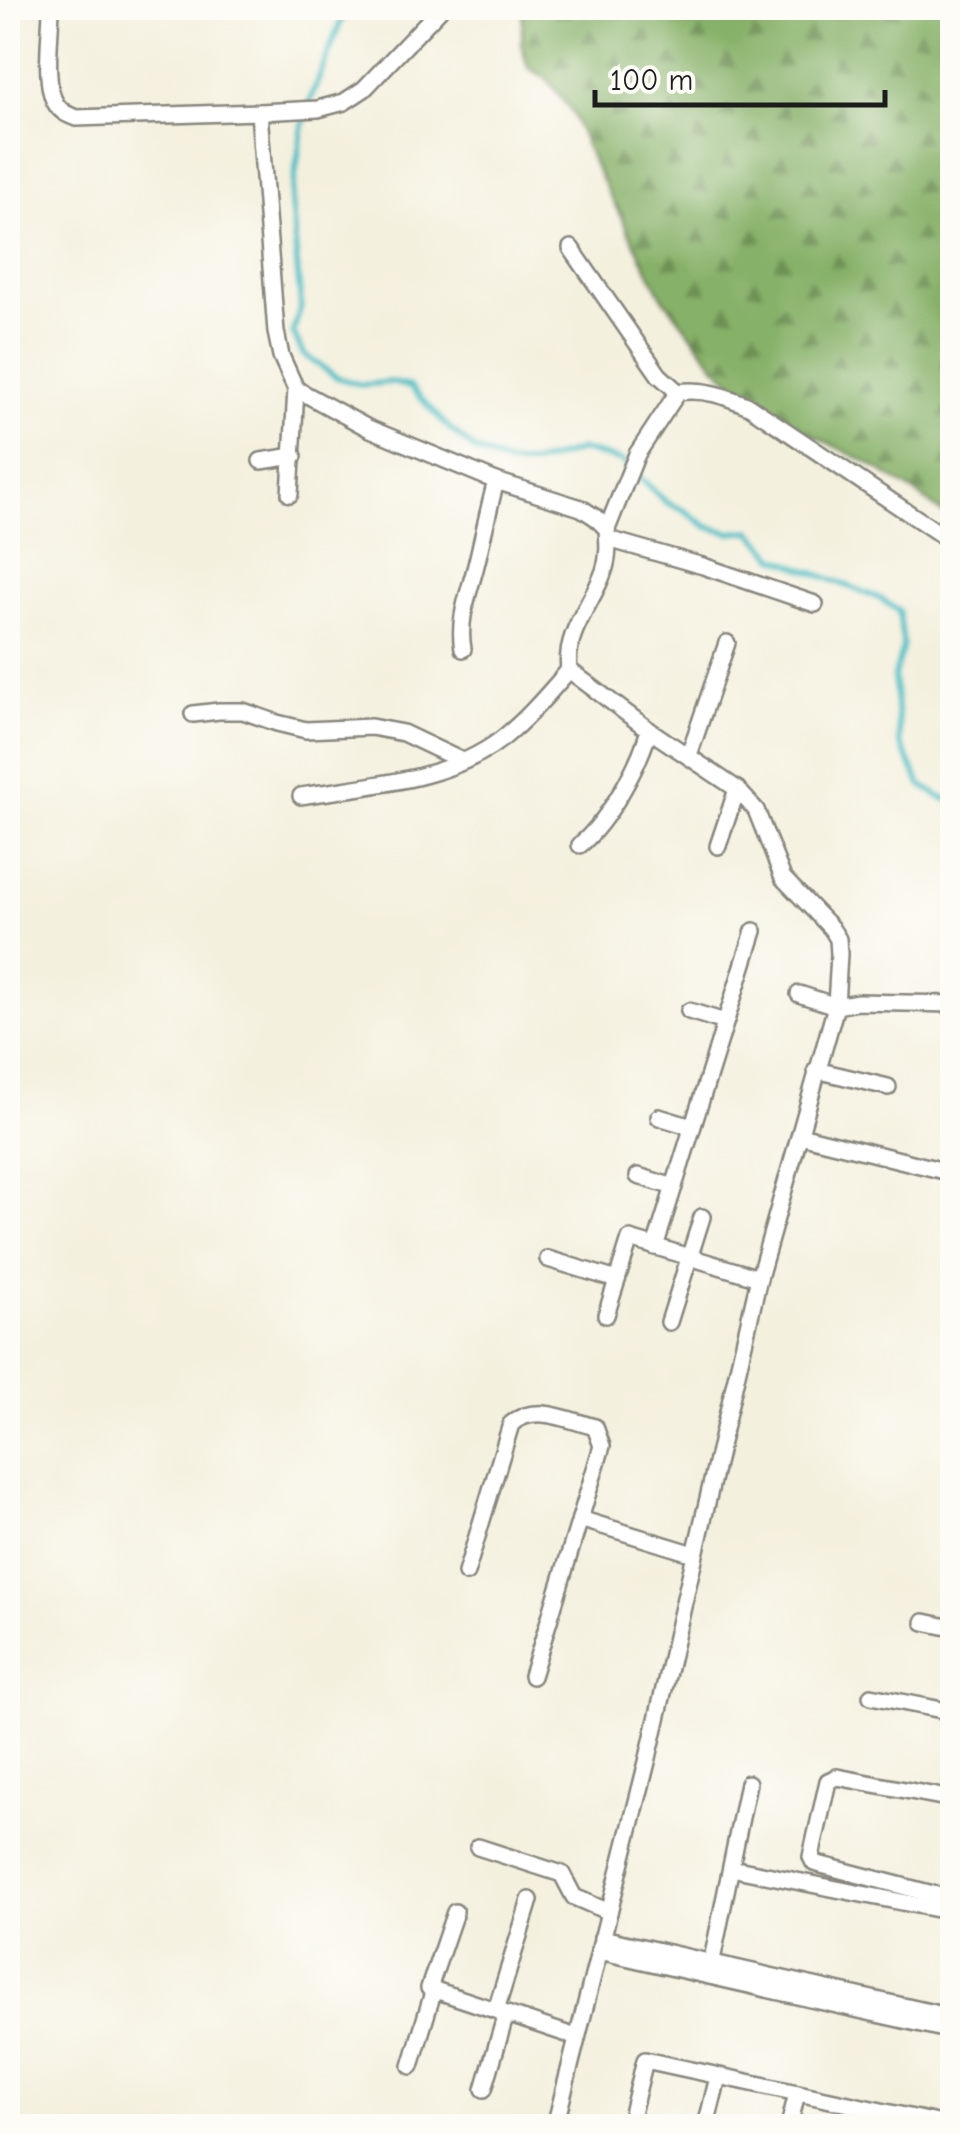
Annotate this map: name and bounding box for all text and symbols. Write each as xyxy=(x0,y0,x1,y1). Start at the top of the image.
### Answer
scale bar xyxy=(595,45,885,107)
text: 100 m xyxy=(610,63,693,98)

